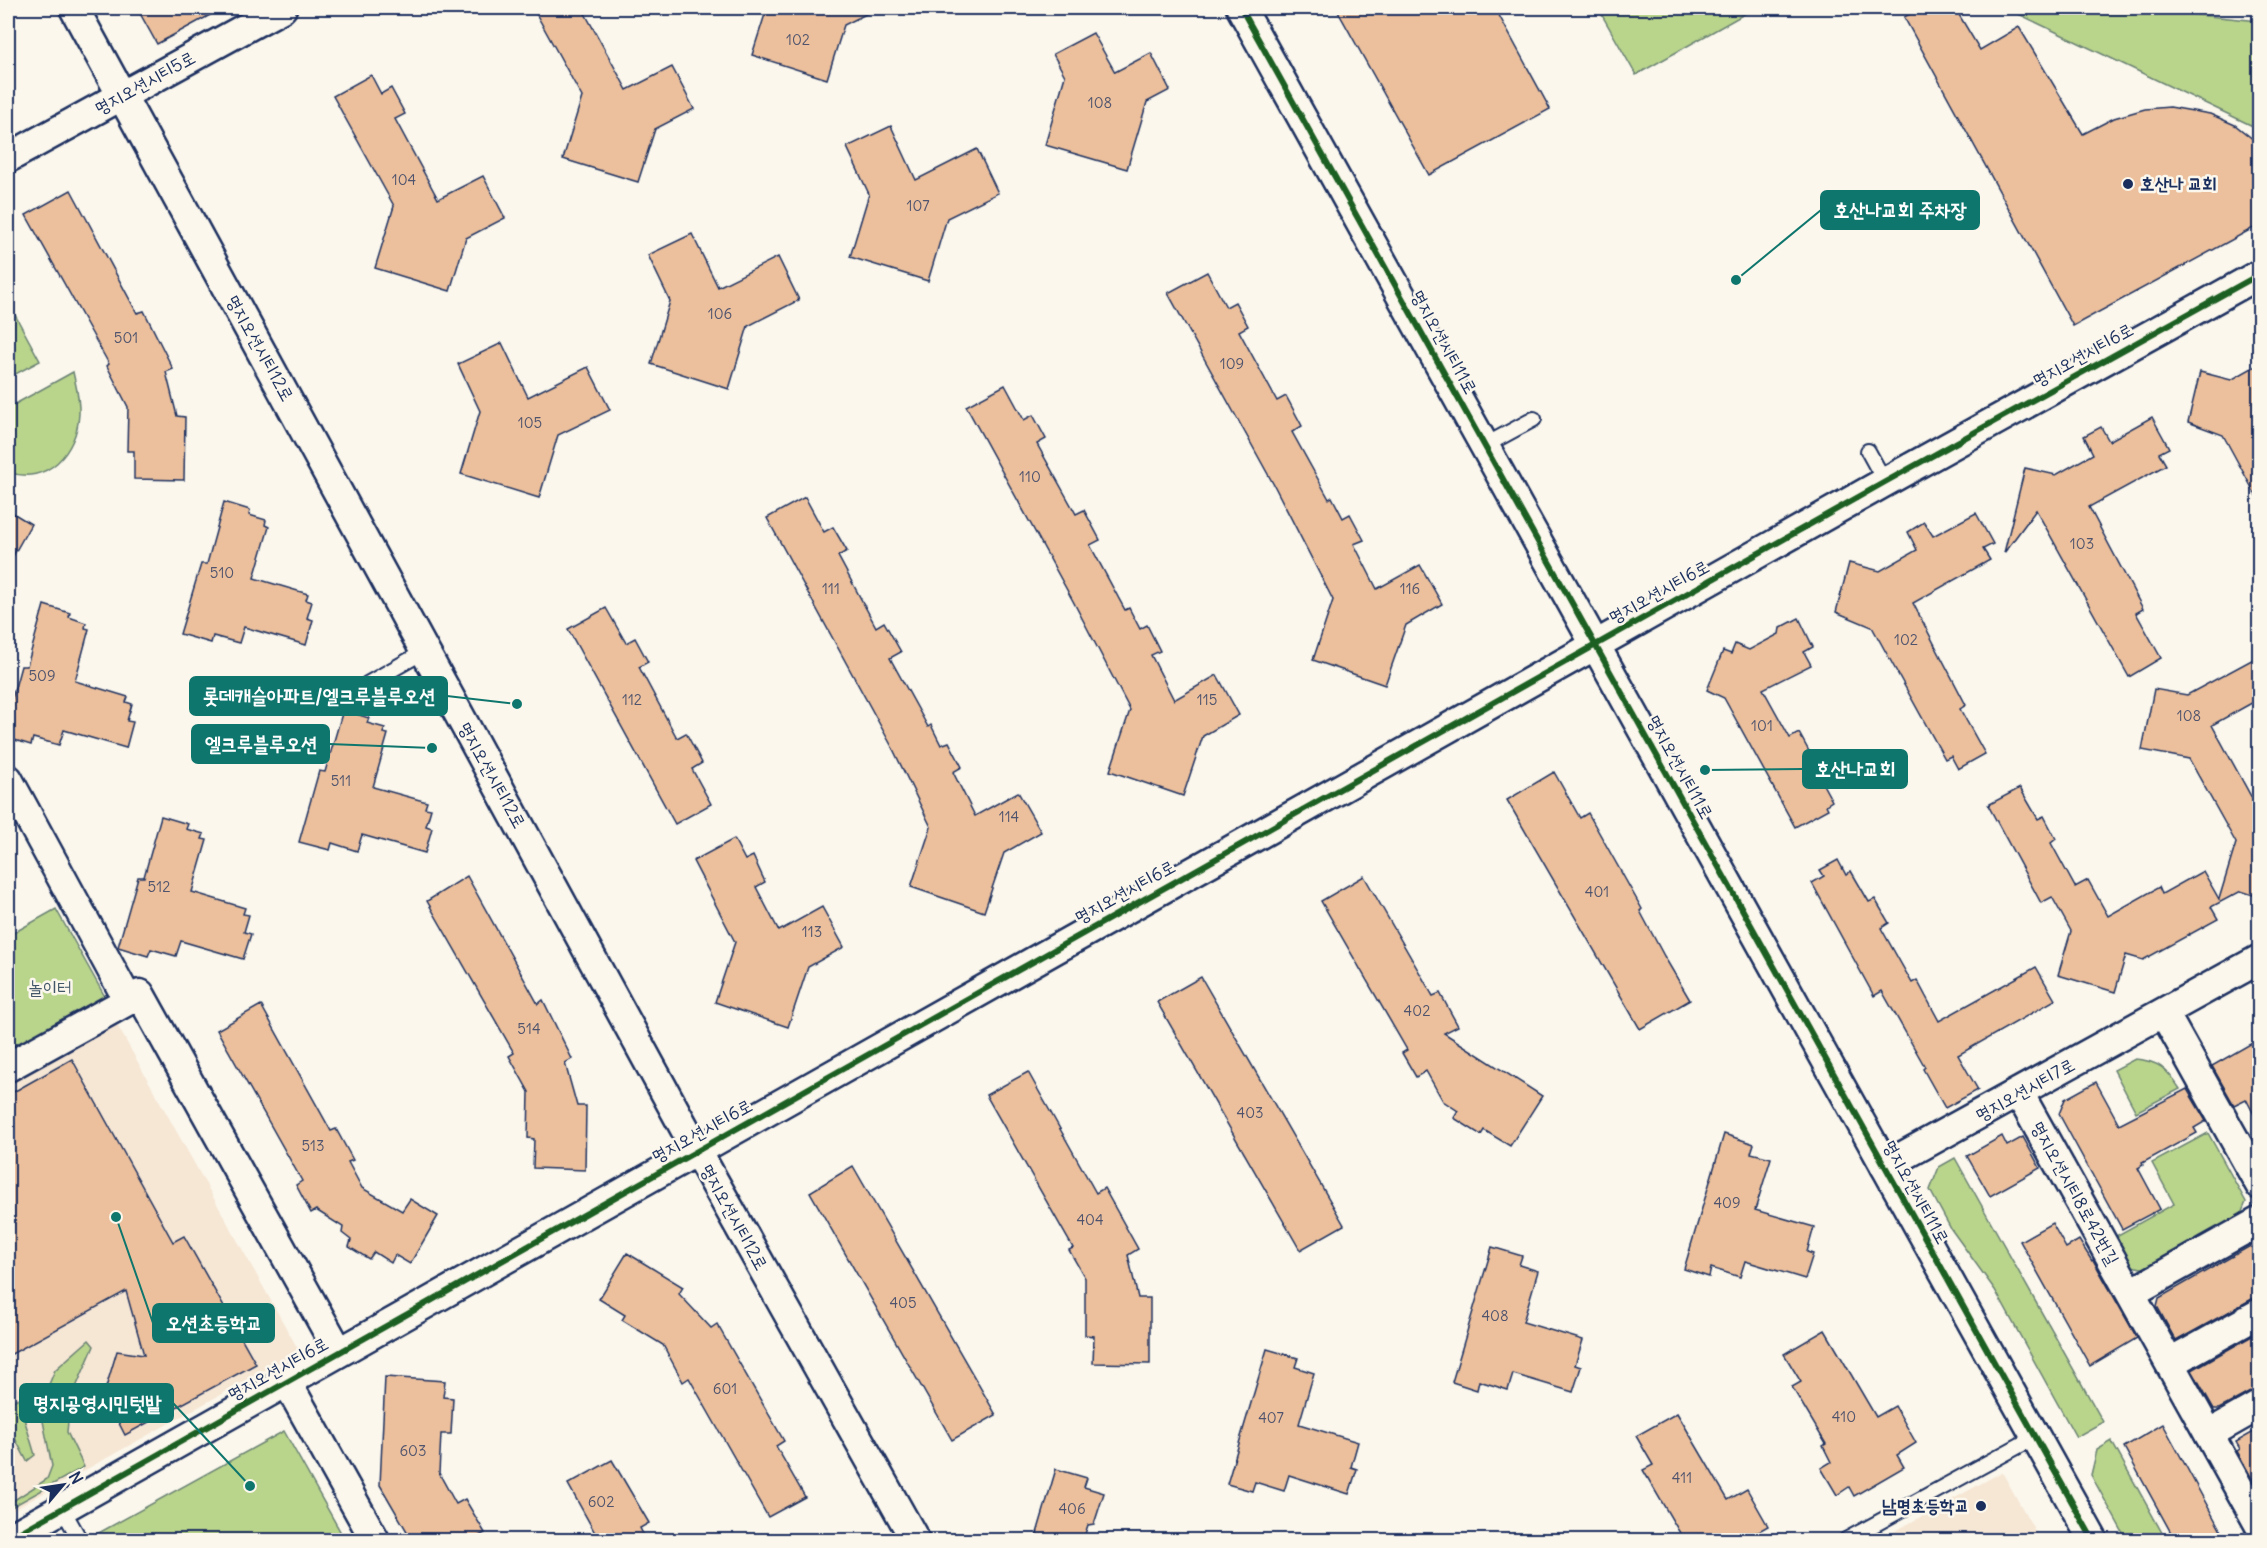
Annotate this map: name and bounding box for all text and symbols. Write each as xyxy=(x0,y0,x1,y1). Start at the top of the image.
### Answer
house number: 102 xyxy=(786,30,810,49)
street label: 명지오션시티5로 xyxy=(90,45,199,120)
house number: 108 xyxy=(1088,93,1112,112)
house number: 104 xyxy=(392,170,417,189)
place label: 호산나 교회 xyxy=(2140,172,2217,195)
marker: 호산나 교회 xyxy=(2121,177,2135,191)
callout: 호산나교회 주차장 xyxy=(1821,191,1979,229)
house number: 107 xyxy=(907,196,929,215)
text: 호산나교회 주차장 xyxy=(1833,197,1967,222)
street label: 명지오션시티11로 xyxy=(1406,286,1483,398)
street label: 명지오션시티12로 xyxy=(222,290,299,405)
house number: 106 xyxy=(708,304,732,323)
street label: 명지오션시티6로 xyxy=(2028,317,2137,392)
house number: 501 xyxy=(114,328,138,347)
house number: 109 xyxy=(1220,354,1244,373)
house number: 105 xyxy=(518,413,542,432)
house number: 110 xyxy=(1019,467,1041,486)
house number: 103 xyxy=(2070,534,2094,553)
street label: 명지오션시티6로 xyxy=(1604,554,1713,629)
house number: 510 xyxy=(210,563,234,582)
house number: 111 xyxy=(822,579,840,598)
house number: 116 xyxy=(1400,579,1420,598)
house number: 102 xyxy=(1894,630,1918,649)
house number: 509 xyxy=(28,666,56,685)
callout: 롯데캐슬아파트/엘크루블루오션 xyxy=(190,677,447,715)
text: 롯데캐슬아파트/엘크루블루오션 xyxy=(203,683,435,708)
house number: 112 xyxy=(622,690,642,709)
house number: 115 xyxy=(1197,690,1217,709)
house number: 108 xyxy=(2177,706,2201,725)
street label: 명지오션시티11로 xyxy=(1642,711,1719,823)
house number: 101 xyxy=(1751,716,1773,735)
street label: 명지오션시티12로 xyxy=(454,717,531,832)
callout: 엘크루블루오션 xyxy=(192,725,329,763)
text: 엘크루블루오션 xyxy=(205,731,317,756)
callout: 호산나교회 xyxy=(1803,750,1907,788)
text: 호산나교회 xyxy=(1815,756,1895,781)
house number: 511 xyxy=(331,771,351,790)
house number: 114 xyxy=(999,807,1020,826)
street label: 명지오션시티6로 xyxy=(1070,854,1179,929)
house number: 512 xyxy=(148,877,170,896)
house number: 401 xyxy=(1585,882,1609,901)
house number: 113 xyxy=(802,922,822,941)
park label: 놀이터 xyxy=(28,976,72,999)
house number: 402 xyxy=(1404,1001,1430,1020)
house number: 514 xyxy=(517,1019,541,1038)
street label: 명지오션시티7로 xyxy=(1971,1053,2079,1126)
street label: 명지오션시티6로 xyxy=(647,1093,756,1168)
house number: 403 xyxy=(1236,1103,1264,1122)
street label: 명지오션시티8로42번길 xyxy=(2026,1117,2125,1269)
house number: 513 xyxy=(301,1136,325,1155)
street label: 명지오션시티11로 xyxy=(1878,1136,1955,1248)
street label: 명지오션시티12로 xyxy=(696,1159,773,1274)
house number: 409 xyxy=(1713,1193,1741,1212)
house number: 404 xyxy=(1076,1210,1104,1229)
house number: 405 xyxy=(889,1293,917,1312)
callout: 오션초등학교 xyxy=(153,1304,274,1342)
house number: 408 xyxy=(1481,1306,1509,1325)
text: 오션초등학교 xyxy=(166,1310,262,1335)
street label: 명지오션시티6로 xyxy=(223,1331,332,1406)
house number: 601 xyxy=(713,1379,737,1398)
callout: 명지공영시민텃밭 xyxy=(20,1384,173,1422)
text: 명지공영시민텃밭 xyxy=(33,1390,162,1415)
house number: 410 xyxy=(1832,1407,1856,1426)
house number: 407 xyxy=(1258,1408,1284,1427)
house number: 603 xyxy=(399,1441,427,1460)
north arrow xyxy=(33,1455,93,1515)
text: N xyxy=(65,1468,88,1487)
house number: 411 xyxy=(1672,1468,1692,1487)
house number: 602 xyxy=(588,1492,614,1511)
place label: 남명초등학교 xyxy=(1882,1494,1969,1517)
house number: 406 xyxy=(1058,1499,1086,1518)
marker: 남명초등학교 xyxy=(1974,1499,1988,1513)

